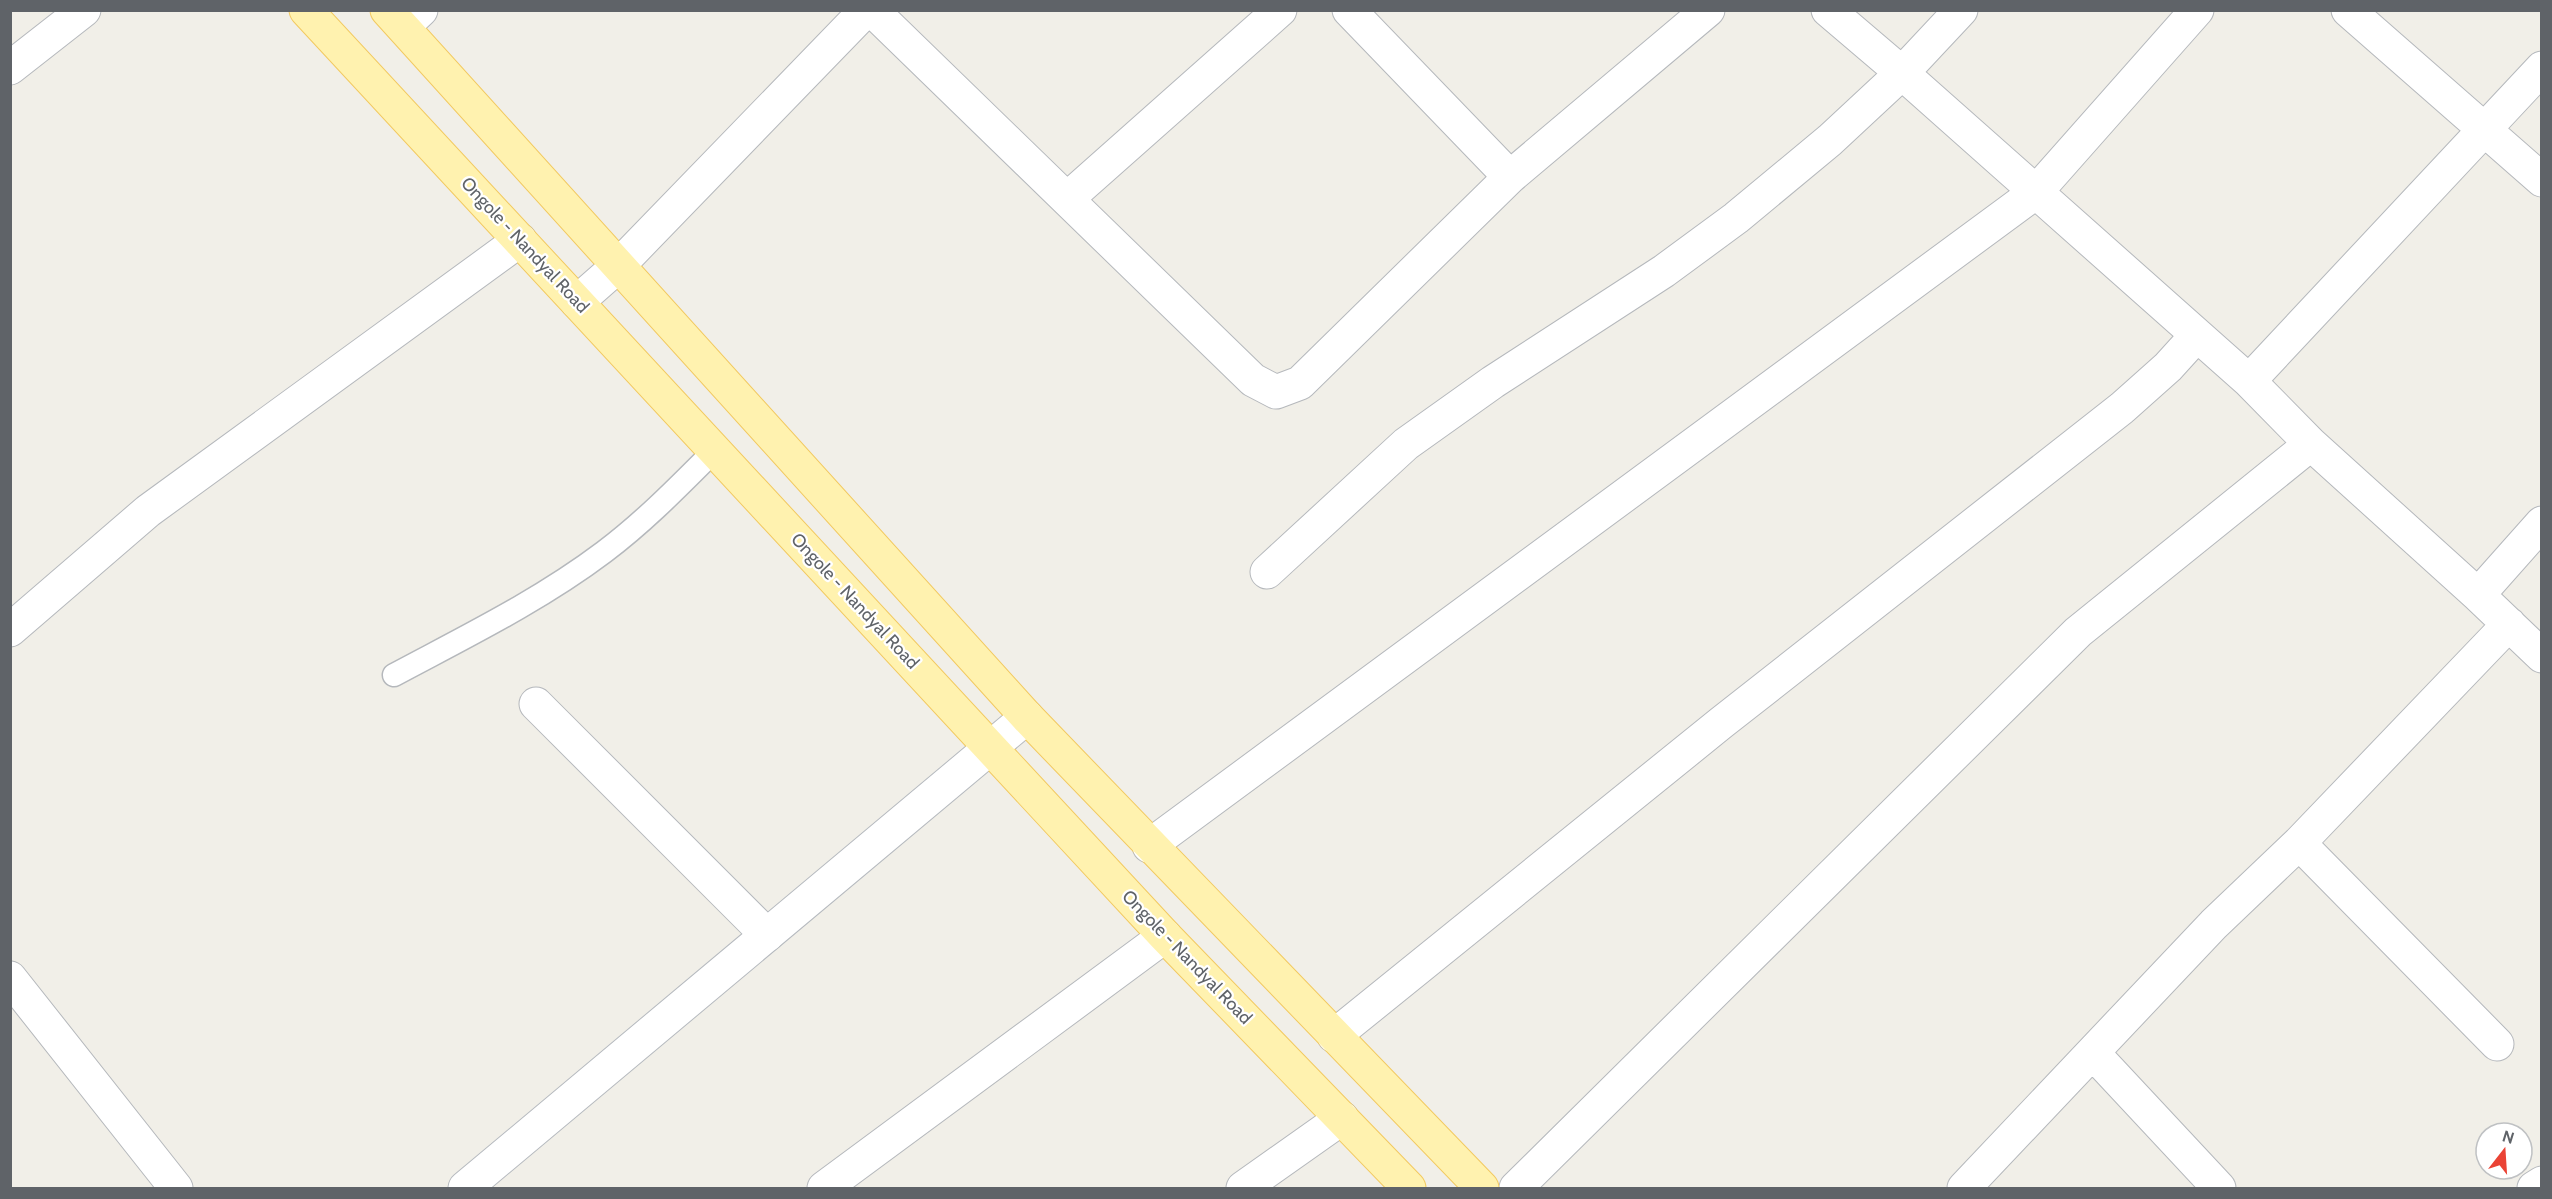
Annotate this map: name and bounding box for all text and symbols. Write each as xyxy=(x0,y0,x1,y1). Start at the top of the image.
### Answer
street label: Ongole - Nandyal Road xyxy=(456,172,594,318)
street label: Ongole - Nandyal Road xyxy=(786,528,924,674)
street label: Ongole - Nandyal Road xyxy=(1117,885,1257,1029)
north arrow xyxy=(2474,1121,2534,1181)
text: N xyxy=(2500,1126,2516,1148)

